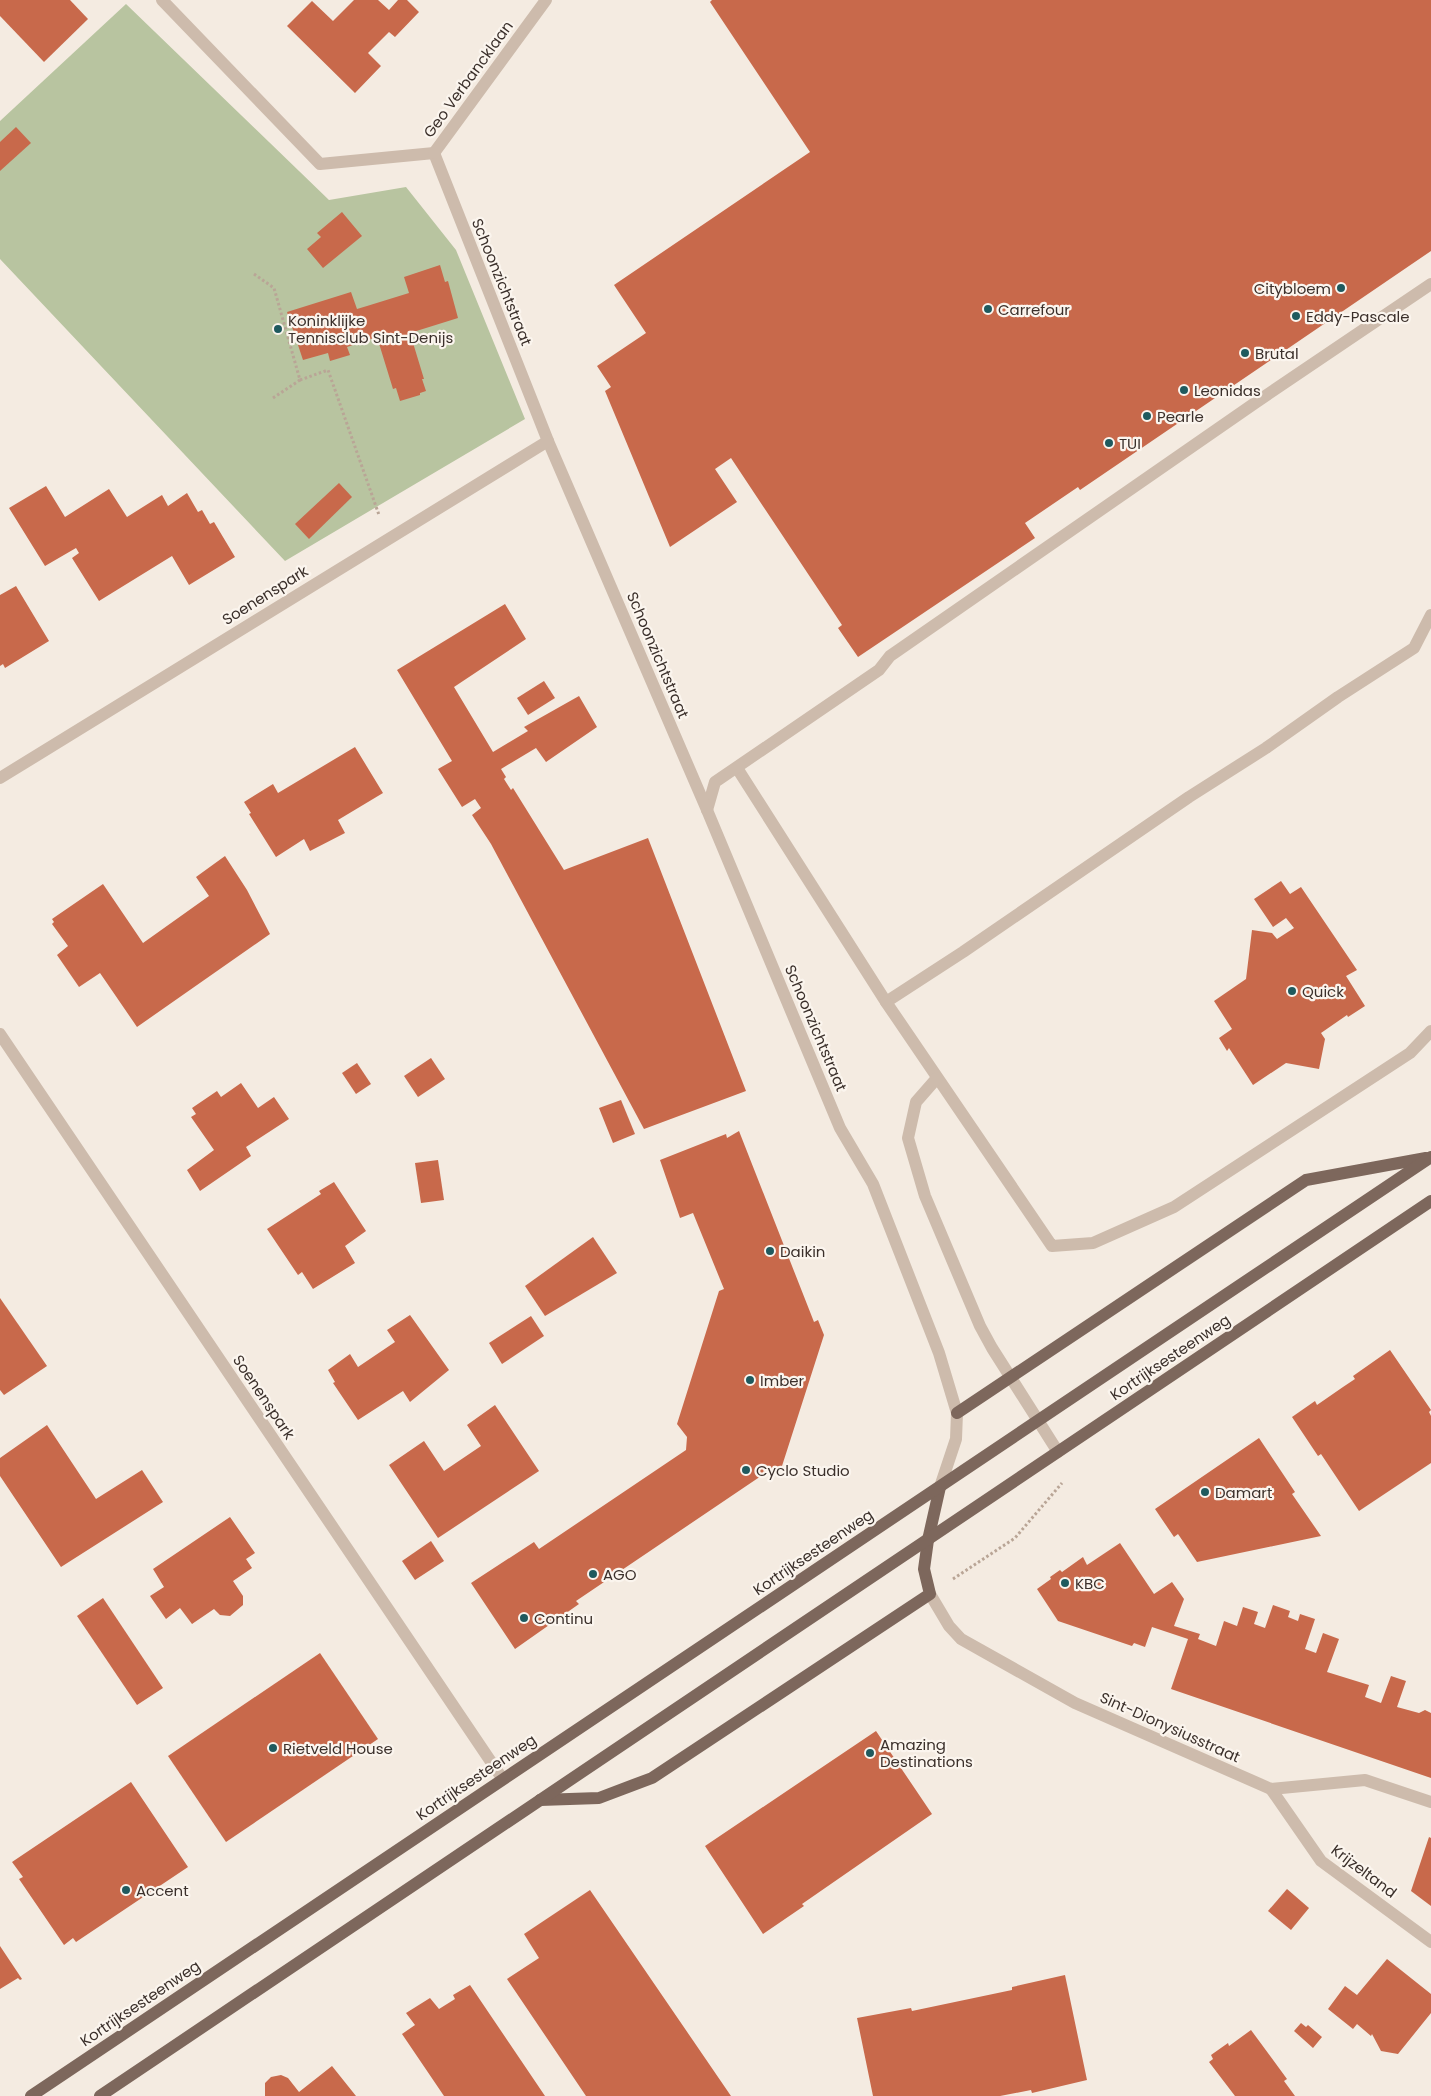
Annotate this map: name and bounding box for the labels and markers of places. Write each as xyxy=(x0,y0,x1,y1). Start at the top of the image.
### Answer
place label: Citybloem xyxy=(1254,278,1331,299)
marker: Citybloem xyxy=(1335,282,1347,294)
place label: Carrefour xyxy=(998,299,1070,320)
marker: Carrefour xyxy=(982,303,994,315)
place label: Eddy-Pascale xyxy=(1306,306,1410,327)
place label: Koninklijke Tennisclub Sint-Denijs xyxy=(288,310,453,348)
marker: Eddy-Pascale xyxy=(1290,310,1302,322)
marker: Koninklijke Tennisclub Sint-Denijs xyxy=(272,323,284,335)
place label: Brutal xyxy=(1255,343,1299,364)
marker: Brutal xyxy=(1239,347,1251,359)
place label: Leonidas xyxy=(1194,380,1261,401)
marker: Leonidas xyxy=(1178,384,1190,396)
place label: Pearle xyxy=(1157,406,1204,427)
marker: Pearle xyxy=(1141,410,1153,422)
place label: TUI xyxy=(1119,433,1141,454)
marker: TUI xyxy=(1103,437,1115,449)
place label: Quick xyxy=(1302,981,1344,1002)
marker: Quick xyxy=(1286,985,1298,997)
place label: Daikin xyxy=(780,1241,825,1262)
marker: Daikin xyxy=(764,1245,776,1257)
place label: Imber xyxy=(760,1370,805,1391)
marker: Imber xyxy=(744,1374,756,1386)
place label: Cyclo Studio xyxy=(756,1460,850,1481)
marker: Cyclo Studio xyxy=(740,1464,752,1476)
place label: Damart xyxy=(1215,1482,1272,1503)
marker: Damart xyxy=(1199,1486,1211,1498)
place label: AGO xyxy=(603,1564,637,1585)
marker: AGO xyxy=(587,1568,599,1580)
place label: KBC xyxy=(1075,1573,1105,1594)
marker: KBC xyxy=(1059,1577,1071,1589)
place label: Continu xyxy=(534,1608,593,1629)
marker: Continu xyxy=(518,1612,530,1624)
place label: Amazing Destinations xyxy=(880,1734,973,1772)
place label: Rietveld House xyxy=(283,1738,393,1759)
marker: Rietveld House xyxy=(267,1742,279,1754)
marker: Amazing Destinations xyxy=(864,1747,876,1759)
place label: Accent xyxy=(136,1880,189,1901)
marker: Accent xyxy=(120,1884,132,1896)

